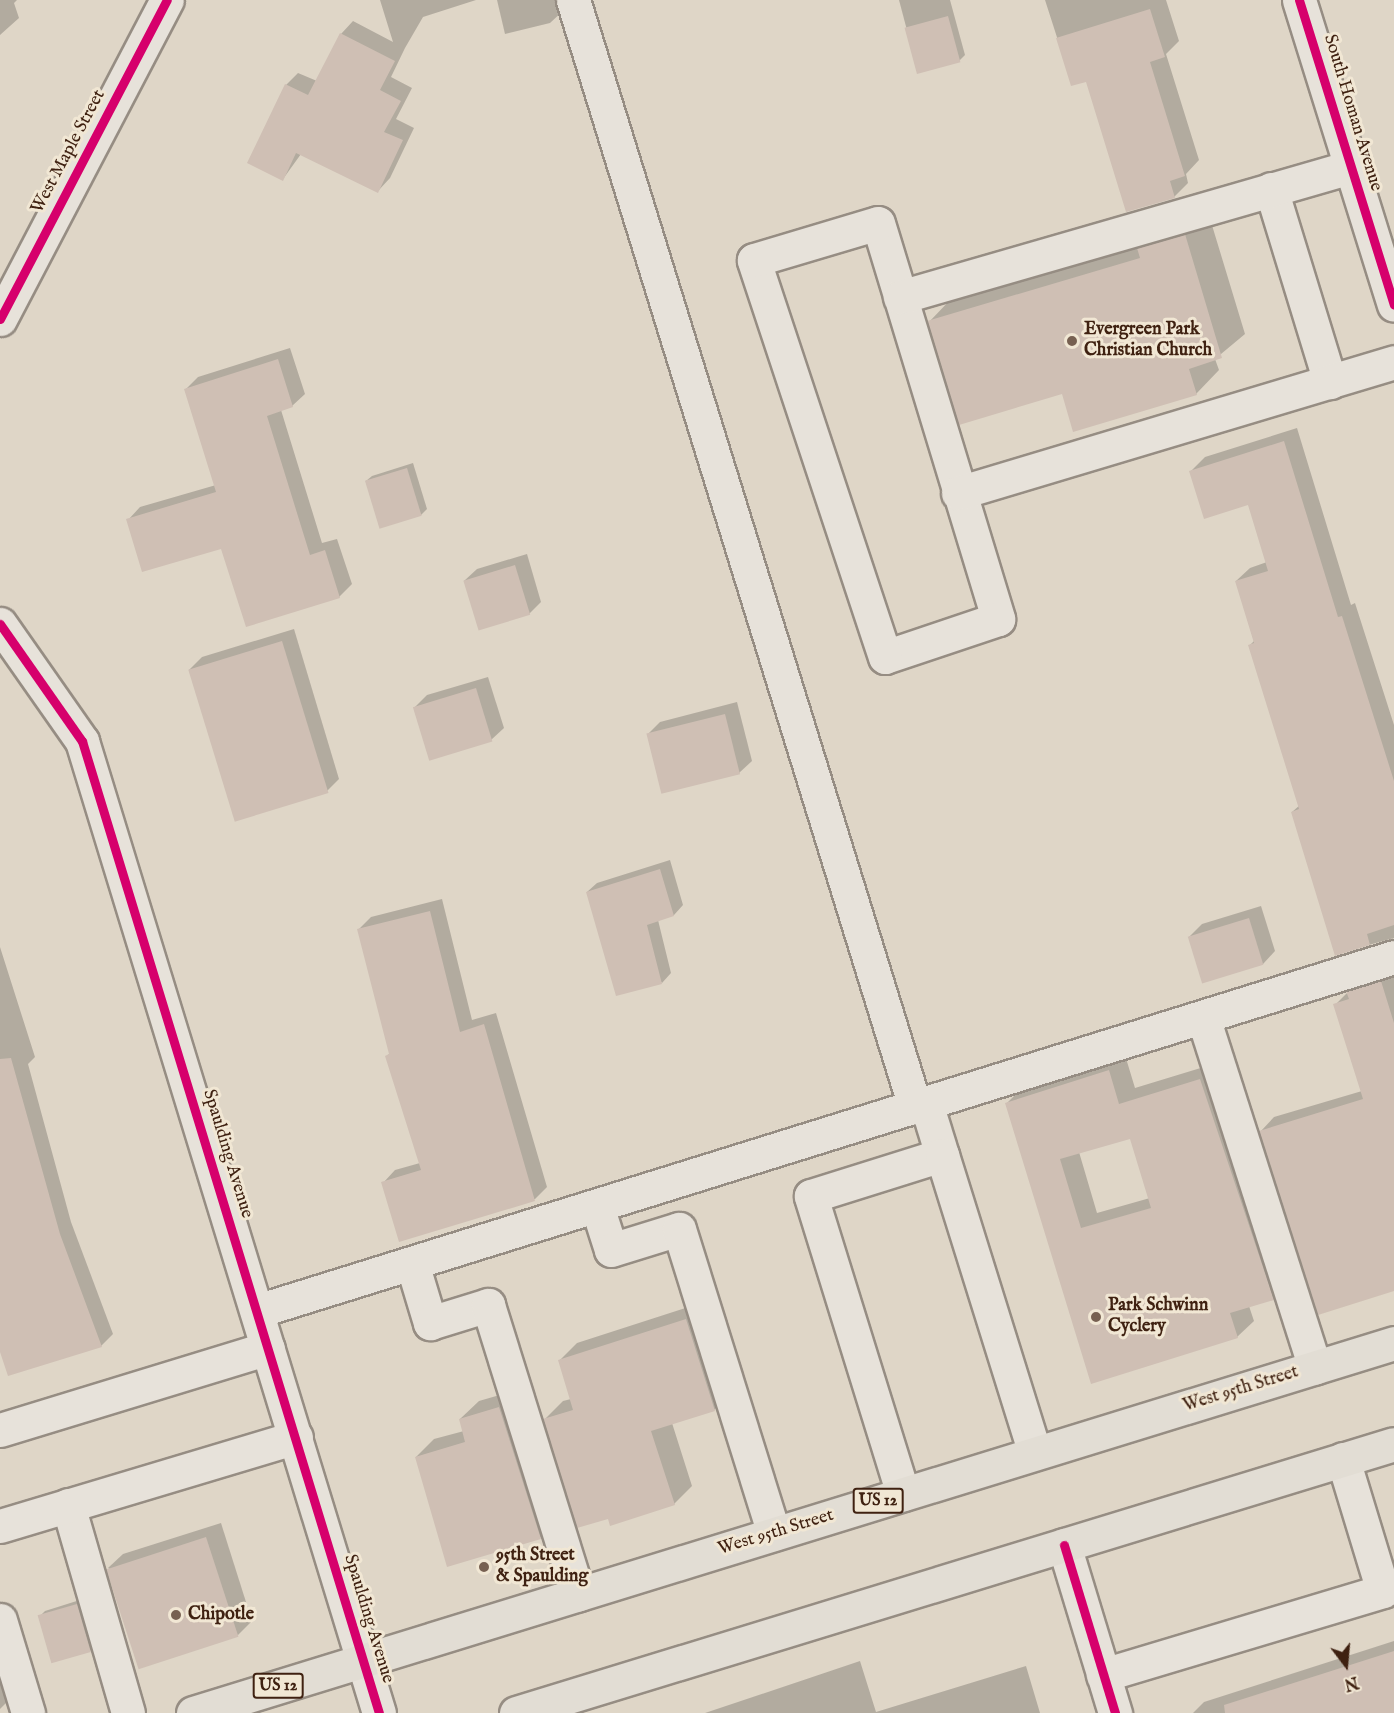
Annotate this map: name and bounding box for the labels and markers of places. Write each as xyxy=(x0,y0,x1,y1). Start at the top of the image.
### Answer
place label: Evergreen Park Christian Church xyxy=(1084,320,1212,362)
marker: Evergreen Park Christian Church xyxy=(1065,334,1079,348)
place label: Park Schwinn Cyclery xyxy=(1108,1296,1208,1338)
marker: Park Schwinn Cyclery xyxy=(1089,1310,1103,1324)
place label: 95th Street & Spaulding xyxy=(496,1546,588,1588)
marker: 95th Street & Spaulding xyxy=(477,1560,491,1574)
place label: Chipotle xyxy=(188,1604,254,1626)
marker: Chipotle xyxy=(169,1608,183,1622)

